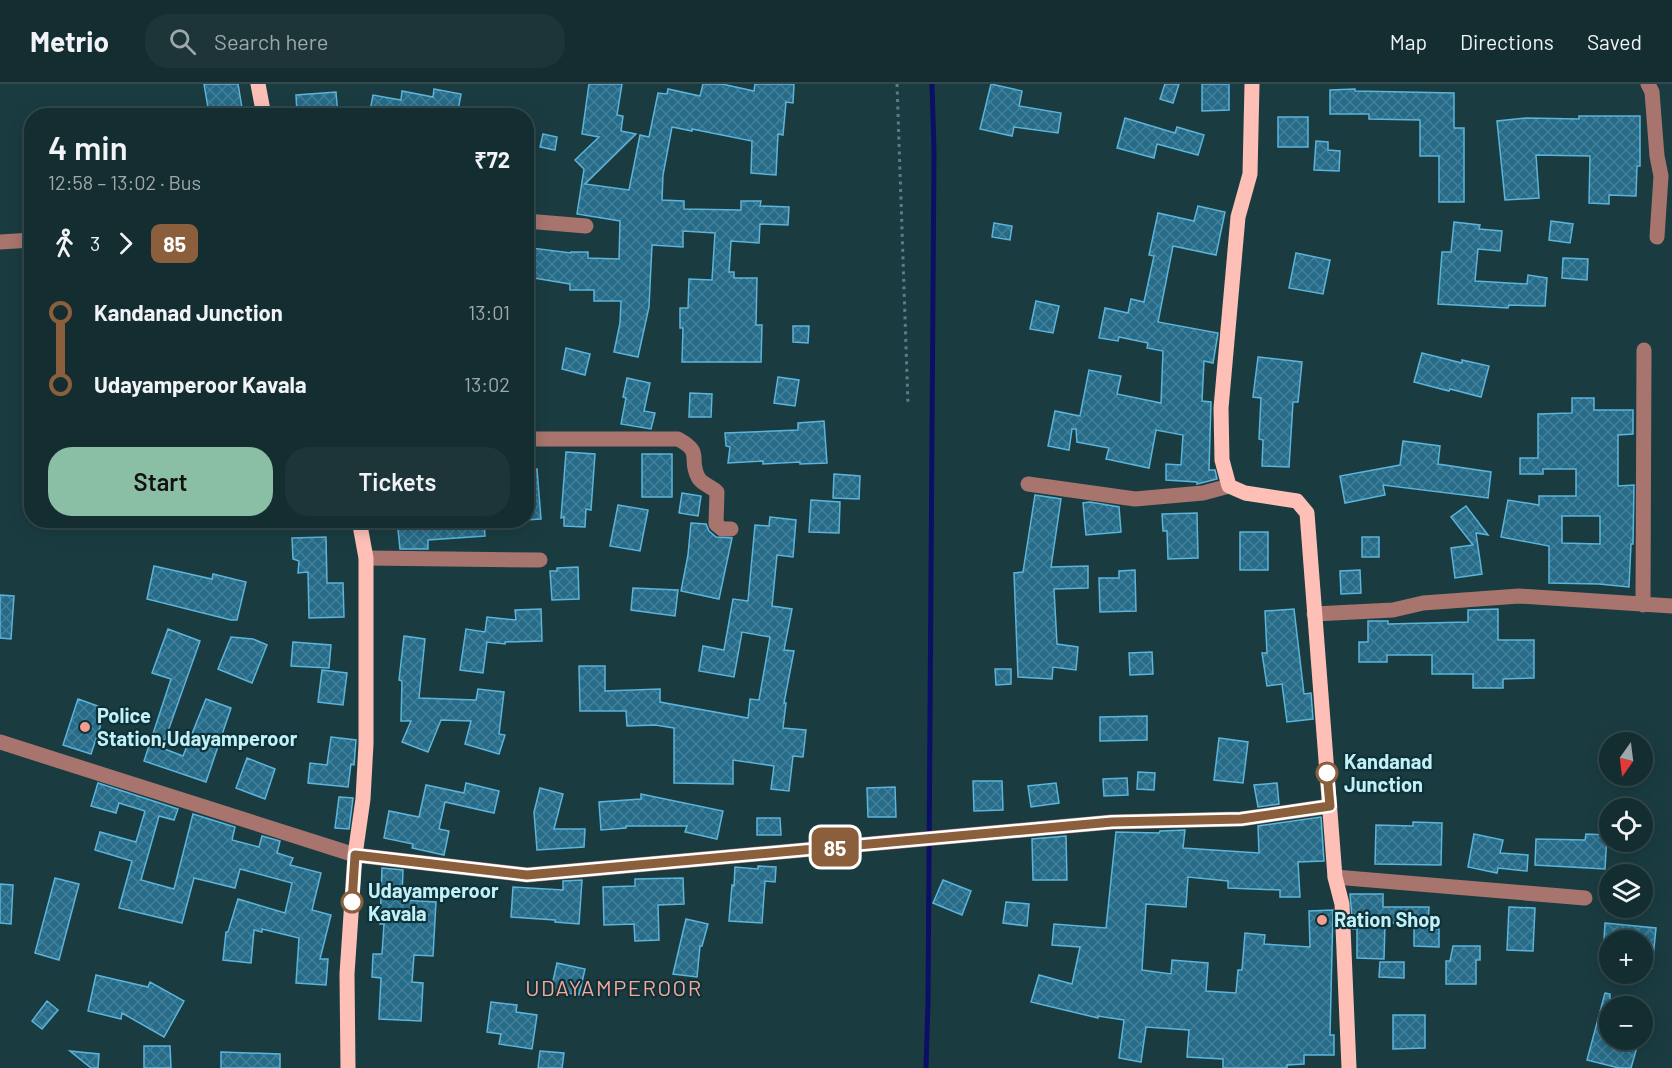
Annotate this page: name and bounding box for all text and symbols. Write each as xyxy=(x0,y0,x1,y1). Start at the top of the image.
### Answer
search box xyxy=(145,14,565,68)
text: Metrio xyxy=(30,24,109,58)
icon: search xyxy=(166,25,199,58)
text: Search here xyxy=(214,28,328,54)
text: Map xyxy=(1390,29,1427,54)
text: Directions xyxy=(1460,29,1554,54)
text: Saved xyxy=(1587,29,1642,54)
text: 4 min xyxy=(48,127,128,167)
text: ₹72 xyxy=(474,146,510,172)
text: 12:58 – 13:02 · Bus xyxy=(48,170,201,194)
icon: walk xyxy=(48,227,81,260)
icon: forward xyxy=(109,227,142,260)
text: 3 xyxy=(90,231,100,255)
text: 85 xyxy=(163,231,186,256)
text: Kandanad Junction xyxy=(94,299,283,325)
text: 13:01 xyxy=(468,300,510,324)
text: Udayamperoor Kavala xyxy=(94,371,307,397)
text: 13:02 xyxy=(464,372,510,396)
button: Start xyxy=(48,447,273,516)
button: Tickets xyxy=(285,447,510,516)
place label: Police Station,Udayamperoor xyxy=(97,703,298,750)
marker: Police Station,Udayamperoor xyxy=(78,720,92,734)
north arrow xyxy=(1599,732,1653,786)
map controls xyxy=(1599,732,1653,1050)
place label: Kandanad Junction xyxy=(1344,749,1433,796)
marker: Kandanad Junction xyxy=(1316,762,1338,784)
button: locate xyxy=(1599,798,1653,852)
line badge: 85 xyxy=(808,828,862,867)
text: 85 xyxy=(824,835,846,860)
button: layers xyxy=(1599,864,1653,918)
place label: Udayamperoor Kavala xyxy=(368,878,499,925)
marker: Udayamperoor Kavala xyxy=(341,891,363,913)
place label: Ration Shop xyxy=(1334,907,1441,931)
marker: Ration Shop xyxy=(1315,913,1329,927)
button: + xyxy=(1599,930,1653,984)
district label: UDAYAMPEROOR xyxy=(525,974,703,1000)
button: − xyxy=(1599,996,1653,1050)

